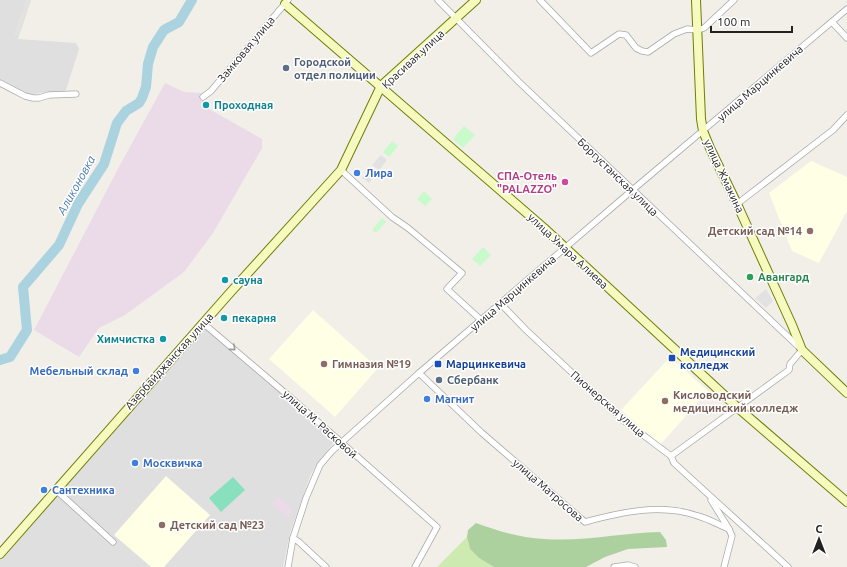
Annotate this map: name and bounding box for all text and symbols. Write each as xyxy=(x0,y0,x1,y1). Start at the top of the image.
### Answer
scale bar xyxy=(711,8,792,34)
street label: Замковая улица xyxy=(215,14,277,84)
text: 100 m xyxy=(717,15,750,28)
street label: Красивая улица xyxy=(379,27,447,91)
street label: улица Марцинкевича xyxy=(715,43,805,123)
place label: Городской отдел полиции xyxy=(294,56,376,81)
marker: Городской отдел полиции xyxy=(281,63,291,73)
place label: Проходная xyxy=(214,99,273,111)
marker: Проходная xyxy=(201,100,211,110)
street label: Боргустанская улица xyxy=(575,136,661,218)
street label: улица Жмакина xyxy=(702,137,746,215)
water label: Аликоновка xyxy=(54,153,98,218)
place label: Лира xyxy=(365,167,393,179)
marker: Лира xyxy=(352,168,362,178)
place label: СПА-Отель "PALAZZO" xyxy=(497,170,557,195)
marker: СПА-Отель "PALAZZO" xyxy=(560,177,570,187)
street label: улица Умара Алиева xyxy=(526,211,610,291)
place label: Детский сад №14 xyxy=(708,225,802,237)
marker: Детский сад №14 xyxy=(805,226,815,236)
street label: улица Марцинкевича xyxy=(468,253,558,333)
place label: Авангард xyxy=(758,271,809,283)
marker: Авангард xyxy=(745,272,755,282)
place label: сауна xyxy=(233,274,263,286)
marker: сауна xyxy=(220,275,230,285)
street label: Азербайджанская улица xyxy=(123,310,215,412)
place label: пекарня xyxy=(232,312,276,324)
marker: пекарня xyxy=(219,313,229,323)
place label: Химчистка xyxy=(97,333,155,345)
marker: Химчистка xyxy=(158,334,168,344)
one-way arrow xyxy=(228,344,236,351)
place label: Медицинский колледж xyxy=(680,346,755,371)
marker: Медицинский колледж xyxy=(667,353,677,363)
place label: Гимназия №19 xyxy=(332,358,411,370)
place label: Марцинкевича xyxy=(446,358,526,370)
marker: Гимназия №19 xyxy=(319,359,329,369)
marker: Марцинкевича xyxy=(433,359,443,369)
place label: Мебельный склад xyxy=(30,365,128,377)
marker: Мебельный склад xyxy=(131,366,141,376)
street label: Пионерская улица xyxy=(568,368,648,440)
place label: Сбербанк xyxy=(447,374,500,386)
marker: Сбербанк xyxy=(434,375,444,385)
street label: улица М. Расковой xyxy=(280,388,360,460)
place label: Кисловодский медицинский колледж xyxy=(673,389,798,414)
place label: Магнит xyxy=(435,393,475,405)
marker: Магнит xyxy=(422,394,432,404)
marker: Кисловодский медицинский колледж xyxy=(660,396,670,406)
street label: улица Матросова xyxy=(511,456,585,524)
place label: Москвичка xyxy=(143,457,203,469)
marker: Москвичка xyxy=(130,458,140,468)
place label: Сантехника xyxy=(52,484,115,496)
marker: Сантехника xyxy=(39,485,49,495)
place label: Детский сад №23 xyxy=(170,519,264,531)
north arrow xyxy=(799,519,839,559)
marker: Детский сад №23 xyxy=(157,520,167,530)
text: С xyxy=(815,523,823,535)

